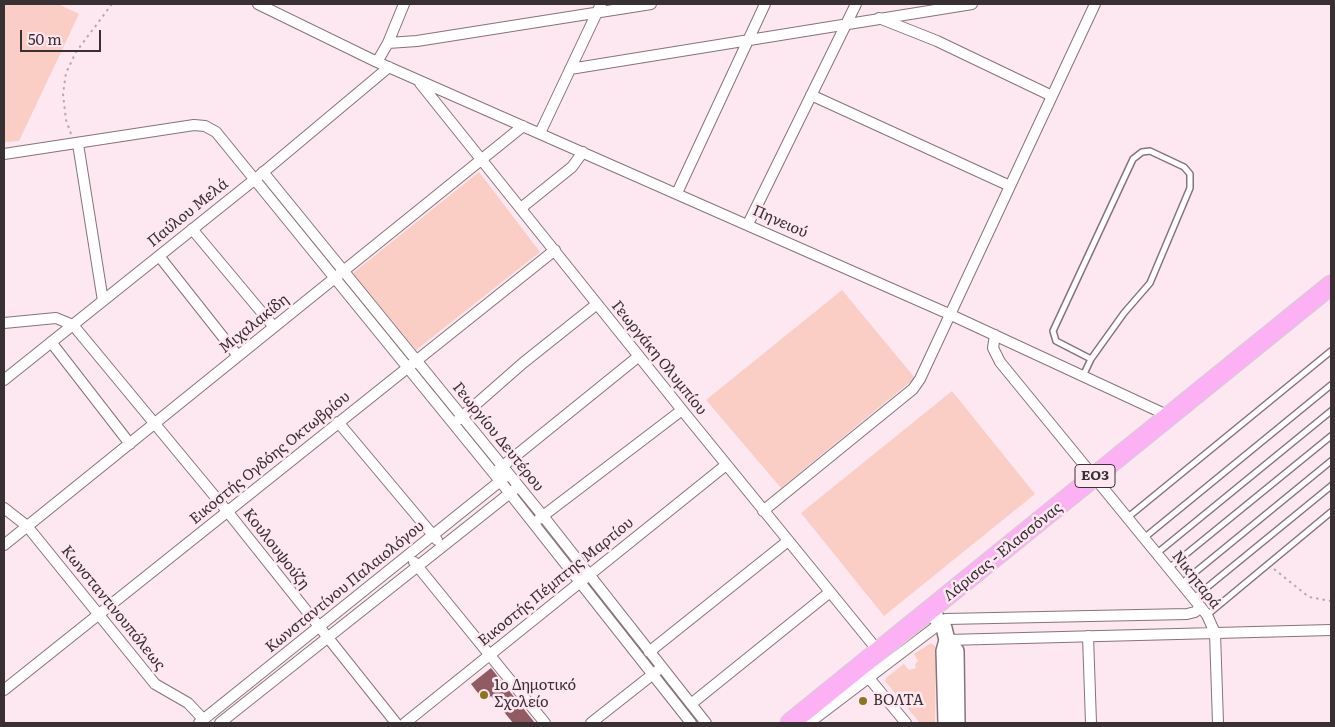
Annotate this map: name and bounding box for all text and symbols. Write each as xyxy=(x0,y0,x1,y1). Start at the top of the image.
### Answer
scale bar xyxy=(22,20,104,52)
text: 50 m xyxy=(28,27,62,50)
street label: Παύλου Μελά xyxy=(144,175,232,251)
street label: Πηνειού xyxy=(750,202,810,242)
street label: Μιχαλακίδη xyxy=(216,291,292,357)
street label: Γεωργάκη Ολυμπίου xyxy=(608,297,710,419)
street label: Γεωργίου Δευτέρου xyxy=(449,379,547,495)
street label: Εικοστής Ογδόης Οκτωβρίου xyxy=(186,388,354,528)
road number: ΕΟ3 xyxy=(1075,464,1115,488)
street label: Λάρισας - Ελασσόνας xyxy=(940,499,1066,605)
street label: Κουλουψούζη xyxy=(239,505,313,593)
street label: Εικοστής Πέμπτης Μαρτίου xyxy=(475,514,637,650)
street label: Κωνσταντίνου Παλαιολόγου xyxy=(262,517,428,657)
street label: Κωνσταντινουπόλεως xyxy=(57,542,169,674)
street label: Νικηταρά xyxy=(1168,547,1224,613)
place label: 1o Δημοτικό Σχολείο xyxy=(494,677,576,712)
marker: 1o Δημοτικό Σχολείο xyxy=(478,689,490,701)
place label: ΒΟΛΤΑ xyxy=(873,692,924,710)
marker: ΒΟΛΤΑ xyxy=(857,695,869,707)

